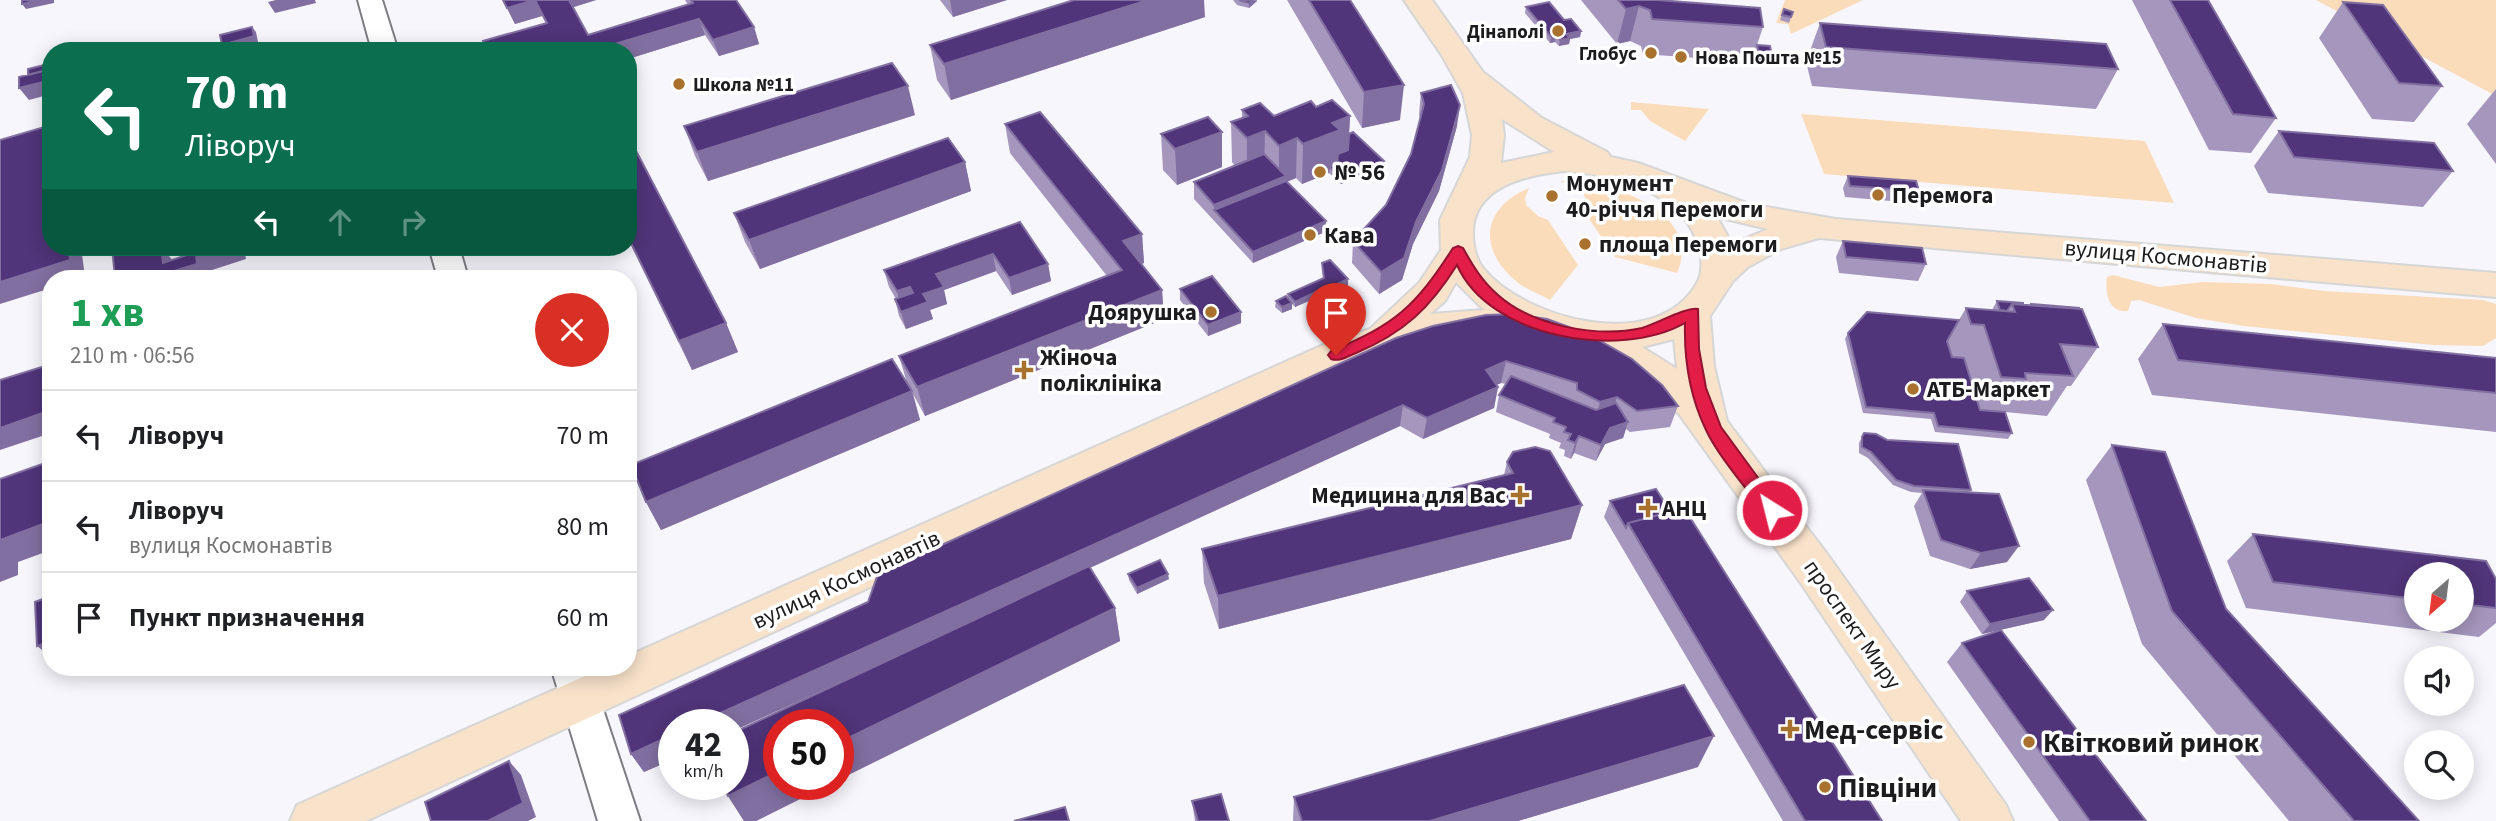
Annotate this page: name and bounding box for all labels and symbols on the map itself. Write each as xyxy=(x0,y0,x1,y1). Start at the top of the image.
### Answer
place label: Дінаполі xyxy=(1467,19,1544,46)
marker: Дінаполі xyxy=(1550,23,1566,39)
place label: Глобус xyxy=(1579,41,1637,68)
marker: Глобус xyxy=(1643,45,1659,61)
place label: Нова Пошта №15 xyxy=(1695,45,1842,72)
marker: Нова Пошта №15 xyxy=(1673,49,1689,65)
place label: Школа №11 xyxy=(693,72,794,99)
marker: Школа №11 xyxy=(671,76,687,92)
place label: № 56 xyxy=(1334,156,1385,189)
marker: № 56 xyxy=(1312,164,1328,180)
place label: Монумент 40-річчя Перемоги xyxy=(1566,167,1763,226)
place label: Перемога xyxy=(1892,179,1993,212)
marker: Перемога xyxy=(1870,187,1886,203)
marker: Монумент 40-річчя Перемоги xyxy=(1544,188,1560,204)
place label: Кава xyxy=(1324,219,1375,252)
marker: Кава xyxy=(1302,227,1318,243)
place label: площа Перемоги xyxy=(1599,228,1778,261)
street label: вулиця Космонавтів xyxy=(2063,231,2269,282)
marker: площа Перемоги xyxy=(1577,236,1593,252)
pin xyxy=(1306,283,1366,355)
place label: Доярушка xyxy=(1088,296,1197,329)
marker: Доярушка xyxy=(1203,304,1219,320)
place label: Жіноча поліклініка xyxy=(1040,341,1162,400)
marker: Жіноча поліклініка xyxy=(1014,360,1034,380)
place label: АТБ-Маркет xyxy=(1926,373,2051,406)
marker: АТБ-Маркет xyxy=(1905,381,1921,397)
position arrow xyxy=(1735,473,1809,547)
place label: Медицина для Вас xyxy=(1311,479,1506,512)
marker: Медицина для Вас xyxy=(1512,487,1528,503)
place label: АНЦ xyxy=(1661,492,1707,525)
marker: АНЦ xyxy=(1640,500,1656,516)
street label: вулиця Космонавтів xyxy=(747,522,945,637)
street label: проспект Миру xyxy=(1796,553,1910,696)
north arrow xyxy=(2404,562,2474,632)
speed limit sign: 50 xyxy=(763,709,854,800)
place label: Мед-сервіс xyxy=(1804,710,1944,750)
marker: Мед-сервіс xyxy=(1782,721,1798,737)
place label: Квітковий ринок xyxy=(2043,723,2260,763)
marker: Квітковий ринок xyxy=(2021,734,2037,750)
place label: Півціни xyxy=(1839,768,1937,808)
marker: Півціни xyxy=(1817,779,1833,795)

